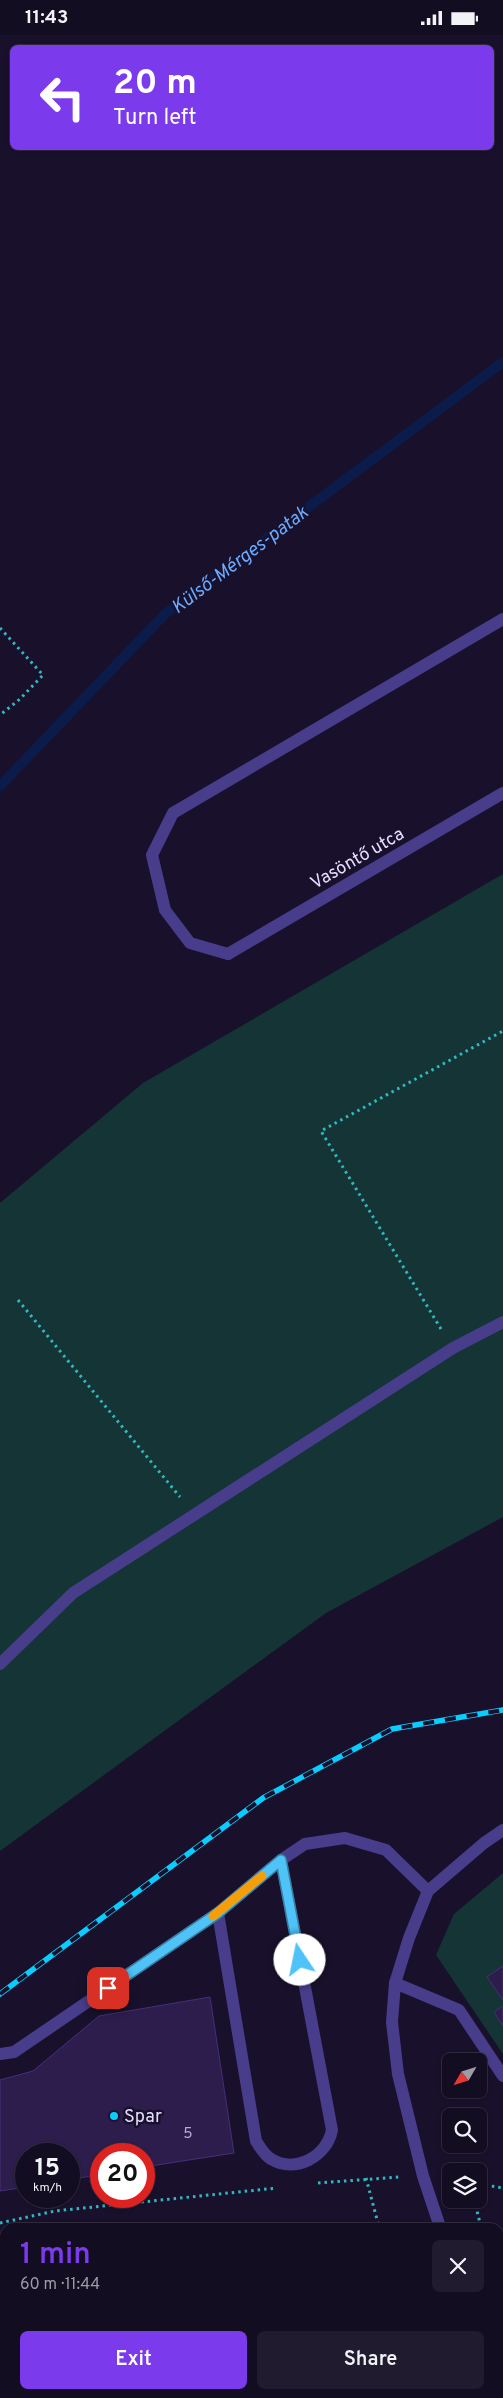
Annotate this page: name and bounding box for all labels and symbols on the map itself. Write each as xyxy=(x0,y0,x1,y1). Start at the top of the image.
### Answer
water label: Külső-Mérges-patak xyxy=(167,501,314,620)
street label: Vasöntő utca xyxy=(307,823,409,895)
position arrow xyxy=(273,1933,325,1985)
pin xyxy=(87,1967,129,2009)
north arrow xyxy=(442,2053,488,2097)
place label: Spar xyxy=(124,2106,162,2129)
marker: Spar xyxy=(108,2110,120,2122)
house number: 5 xyxy=(183,2125,193,2144)
speed limit sign: 20 xyxy=(90,2143,155,2208)

